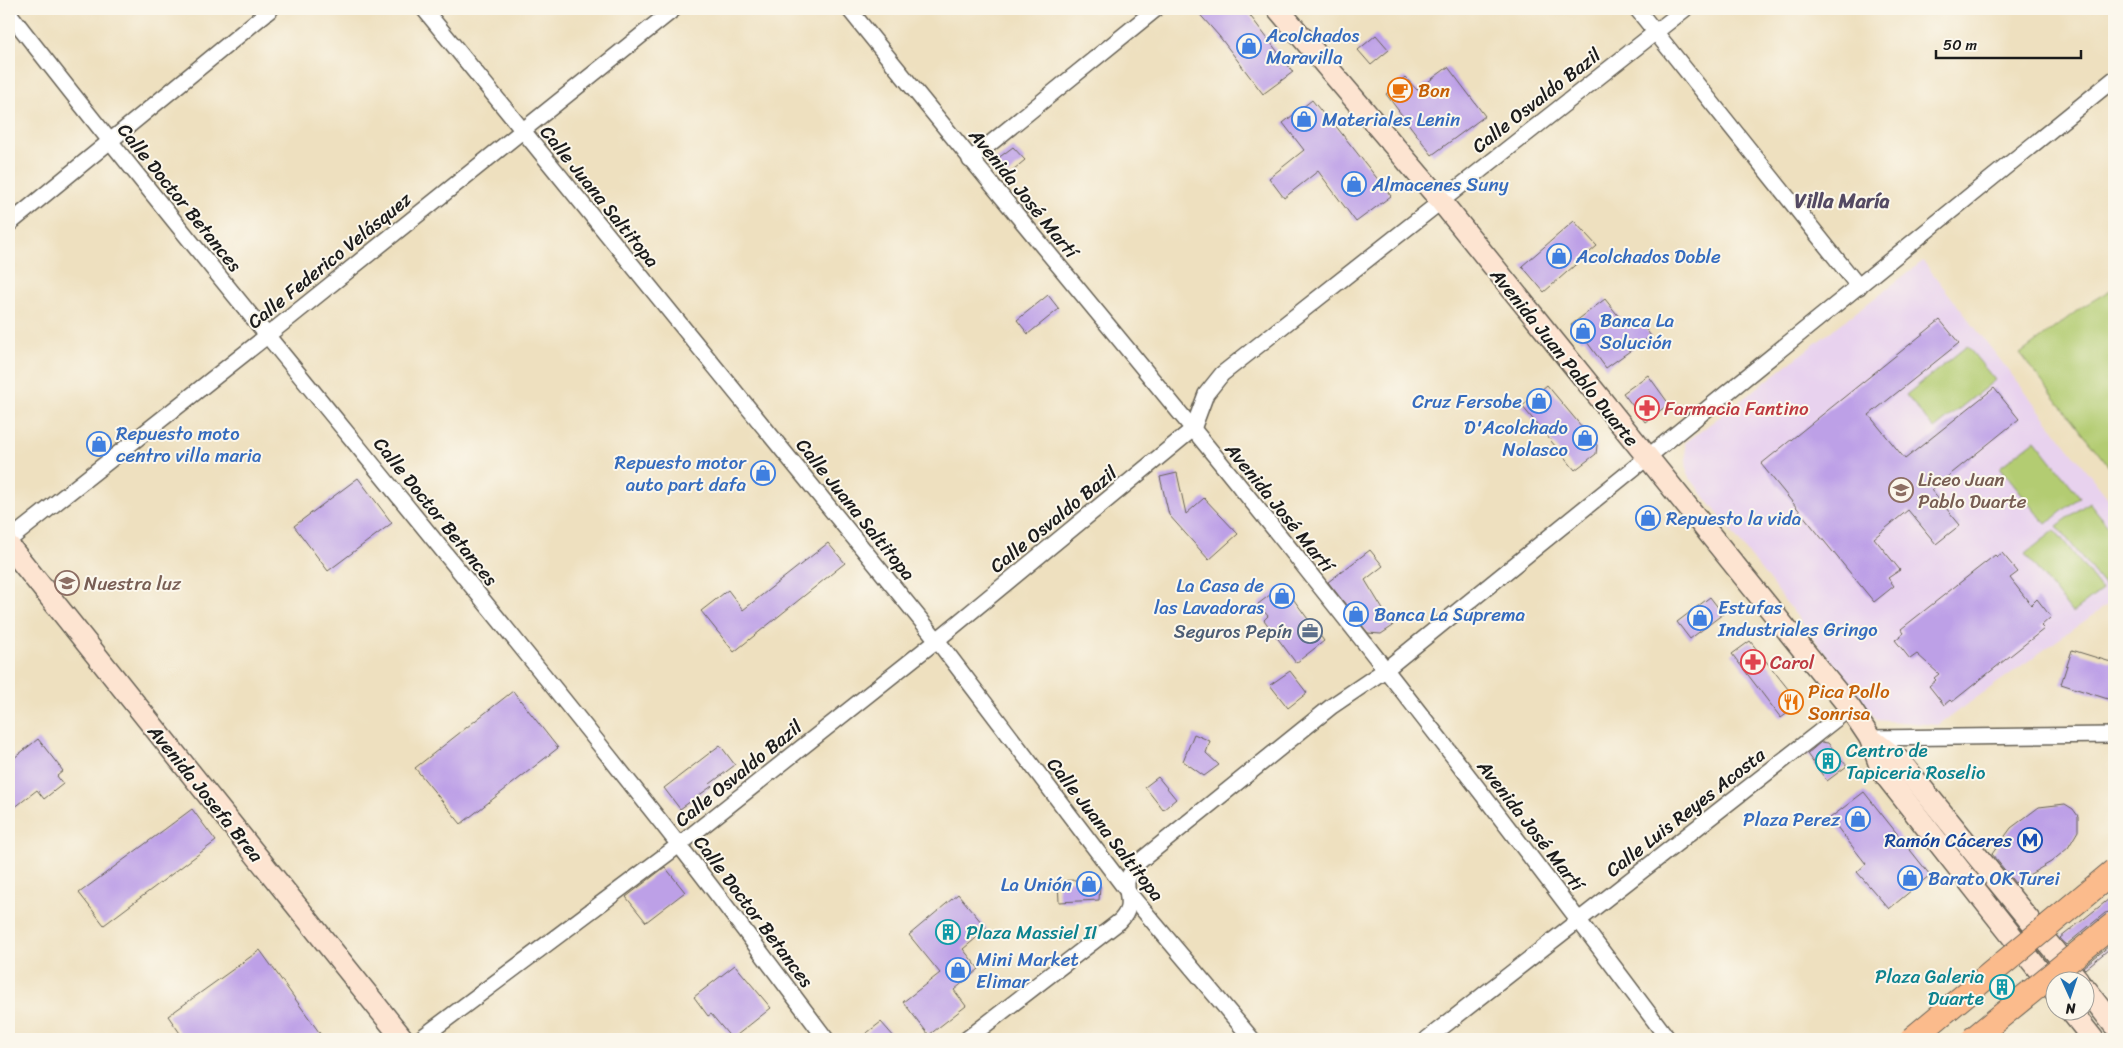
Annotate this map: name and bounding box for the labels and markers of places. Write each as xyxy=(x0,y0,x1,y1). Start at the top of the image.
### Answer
place label: Acolchados Maravilla xyxy=(1265,19,1359,74)
shop icon: Acolchados Maravilla xyxy=(1236,33,1262,59)
place label: Bon xyxy=(1418,74,1450,107)
cafe icon: Bon xyxy=(1387,77,1413,103)
place label: Materiales Lenin xyxy=(1322,103,1460,136)
shop icon: Materiales Lenin xyxy=(1291,106,1317,132)
place label: Almacenes Suny xyxy=(1371,168,1509,201)
shop icon: Almacenes Suny xyxy=(1341,171,1367,197)
place label: Acolchados Doble xyxy=(1575,240,1721,273)
shop icon: Acolchados Doble xyxy=(1546,243,1572,269)
place label: Banca La Solución xyxy=(1600,304,1675,359)
shop icon: Banca La Solución xyxy=(1570,318,1596,344)
place label: Cruz Fersobe xyxy=(1412,385,1522,418)
shop icon: Cruz Fersobe xyxy=(1526,388,1552,414)
place label: Farmacia Fantino xyxy=(1664,392,1809,425)
pharmacy icon: Farmacia Fantino xyxy=(1634,395,1660,421)
place label: D'Acolchado Nolasco xyxy=(1464,411,1568,466)
place label: Repuesto moto centro villa maria xyxy=(116,417,262,472)
shop icon: D'Acolchado Nolasco xyxy=(1572,425,1598,451)
shop icon: Repuesto moto centro villa maria xyxy=(86,431,112,457)
place label: Repuesto motor auto part dafa xyxy=(615,446,747,501)
shop icon: Repuesto motor auto part dafa xyxy=(750,460,776,486)
place label: Liceo Juan Pablo Duarte xyxy=(1918,463,2027,518)
school or university icon: Liceo Juan Pablo Duarte xyxy=(1888,477,1914,503)
place label: Repuesto la vida xyxy=(1666,502,1802,535)
shop icon: Repuesto la vida xyxy=(1635,505,1661,531)
place label: Nuestra luz xyxy=(84,567,182,600)
place label: La Casa de las Lavadoras xyxy=(1154,569,1264,624)
school or university icon: Nuestra luz xyxy=(54,570,80,596)
shop icon: La Casa de las Lavadoras xyxy=(1269,583,1295,609)
place label: Estufas Industriales Gringo xyxy=(1717,591,1878,646)
place label: Banca La Suprema xyxy=(1374,598,1525,631)
shop icon: Banca La Suprema xyxy=(1343,601,1369,627)
shop icon: Estufas Industriales Gringo xyxy=(1687,605,1713,631)
place label: Seguros Pepín xyxy=(1174,615,1292,648)
office icon: Seguros Pepín xyxy=(1297,618,1323,644)
place label: Carol xyxy=(1770,646,1815,679)
pharmacy icon: Carol xyxy=(1740,649,1766,675)
place label: Pica Pollo Sonrisa xyxy=(1808,675,1890,730)
restaurant icon: Pica Pollo Sonrisa xyxy=(1778,689,1804,715)
place label: Centro de Tapiceria Roselio xyxy=(1846,734,1985,789)
building icon: Centro de Tapiceria Roselio xyxy=(1815,748,1841,774)
place label: Plaza Perez xyxy=(1743,803,1841,836)
shop icon: Plaza Perez xyxy=(1845,806,1871,832)
place label: Ramón Cáceres xyxy=(1885,824,2012,857)
metro station icon: Ramón Cáceres xyxy=(2017,827,2043,853)
place label: Barato OK Turei xyxy=(1928,862,2060,895)
shop icon: Barato OK Turei xyxy=(1897,865,1923,891)
place label: La Unión xyxy=(1001,868,1072,901)
shop icon: La Unión xyxy=(1076,871,1102,897)
place label: Plaza Massiel II xyxy=(966,916,1097,949)
building icon: Plaza Massiel II xyxy=(935,919,961,945)
place label: Mini Market Elimar xyxy=(976,943,1079,998)
shop icon: Mini Market Elimar xyxy=(945,957,971,983)
place label: Plaza Galeria Duarte xyxy=(1875,960,1984,1015)
building icon: Plaza Galeria Duarte xyxy=(1989,974,2015,1000)

